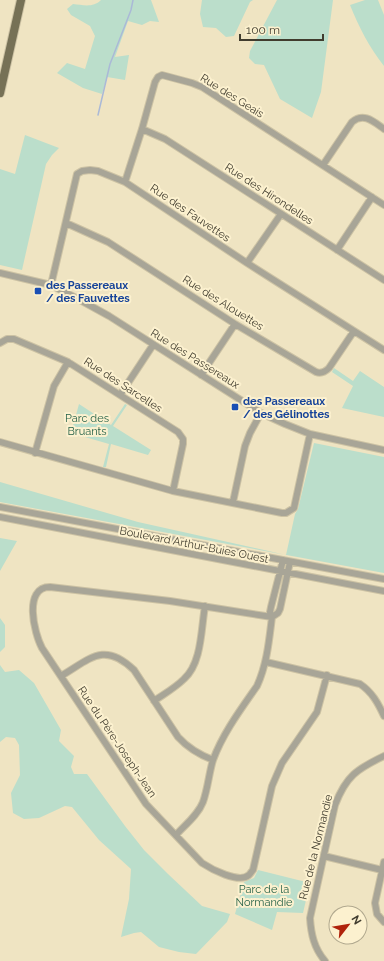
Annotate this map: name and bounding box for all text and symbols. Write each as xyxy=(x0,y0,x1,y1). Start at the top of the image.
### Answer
scale bar xyxy=(240,16,323,42)
text: 100 m xyxy=(246,23,280,37)
street label: Rue des Geais xyxy=(198,71,266,121)
street label: Rue des Hirondelles xyxy=(222,161,316,227)
street label: Rue des Fauvettes xyxy=(148,181,232,245)
street label: Rue des Alouettes xyxy=(180,273,266,333)
place label: des Passereaux / des Fauvettes xyxy=(46,279,130,305)
marker: des Passereaux / des Fauvettes xyxy=(33,286,43,296)
street label: Rue des Passereaux xyxy=(148,326,242,392)
street label: Rue des Sarcelles xyxy=(81,355,165,415)
place label: des Passereaux / des Gélinottes xyxy=(243,395,330,421)
marker: des Passereaux / des Gélinottes xyxy=(230,402,240,412)
park label: Parc des Bruants xyxy=(65,412,109,438)
street label: Boulevard Arthur-Buies Ouest xyxy=(118,524,270,566)
street label: Rue du Père-Joseph-Jean xyxy=(75,684,159,800)
street label: Rue de la Normandie xyxy=(297,793,335,901)
park label: Parc de la Normandie xyxy=(235,883,293,909)
north arrow xyxy=(328,905,368,945)
text: N xyxy=(348,913,364,927)

